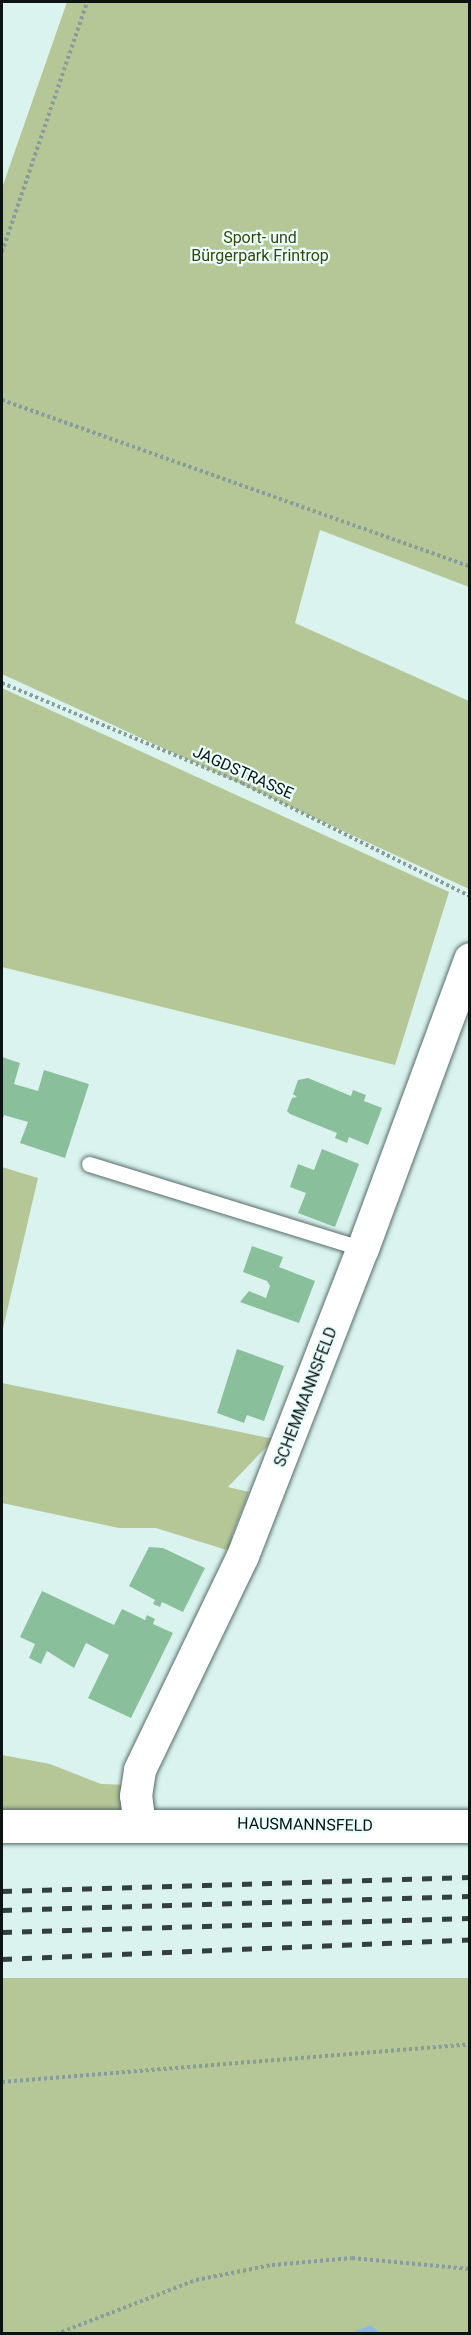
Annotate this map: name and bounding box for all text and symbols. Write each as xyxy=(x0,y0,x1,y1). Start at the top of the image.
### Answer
park label: Sport- und Bürgerpark Frintrop xyxy=(191,228,329,266)
street label: JAGDSTRASSE xyxy=(190,742,296,804)
street label: SCHEMMANNSFELD xyxy=(270,1324,342,1470)
street label: HAUSMANNSFELD xyxy=(237,1814,373,1836)

